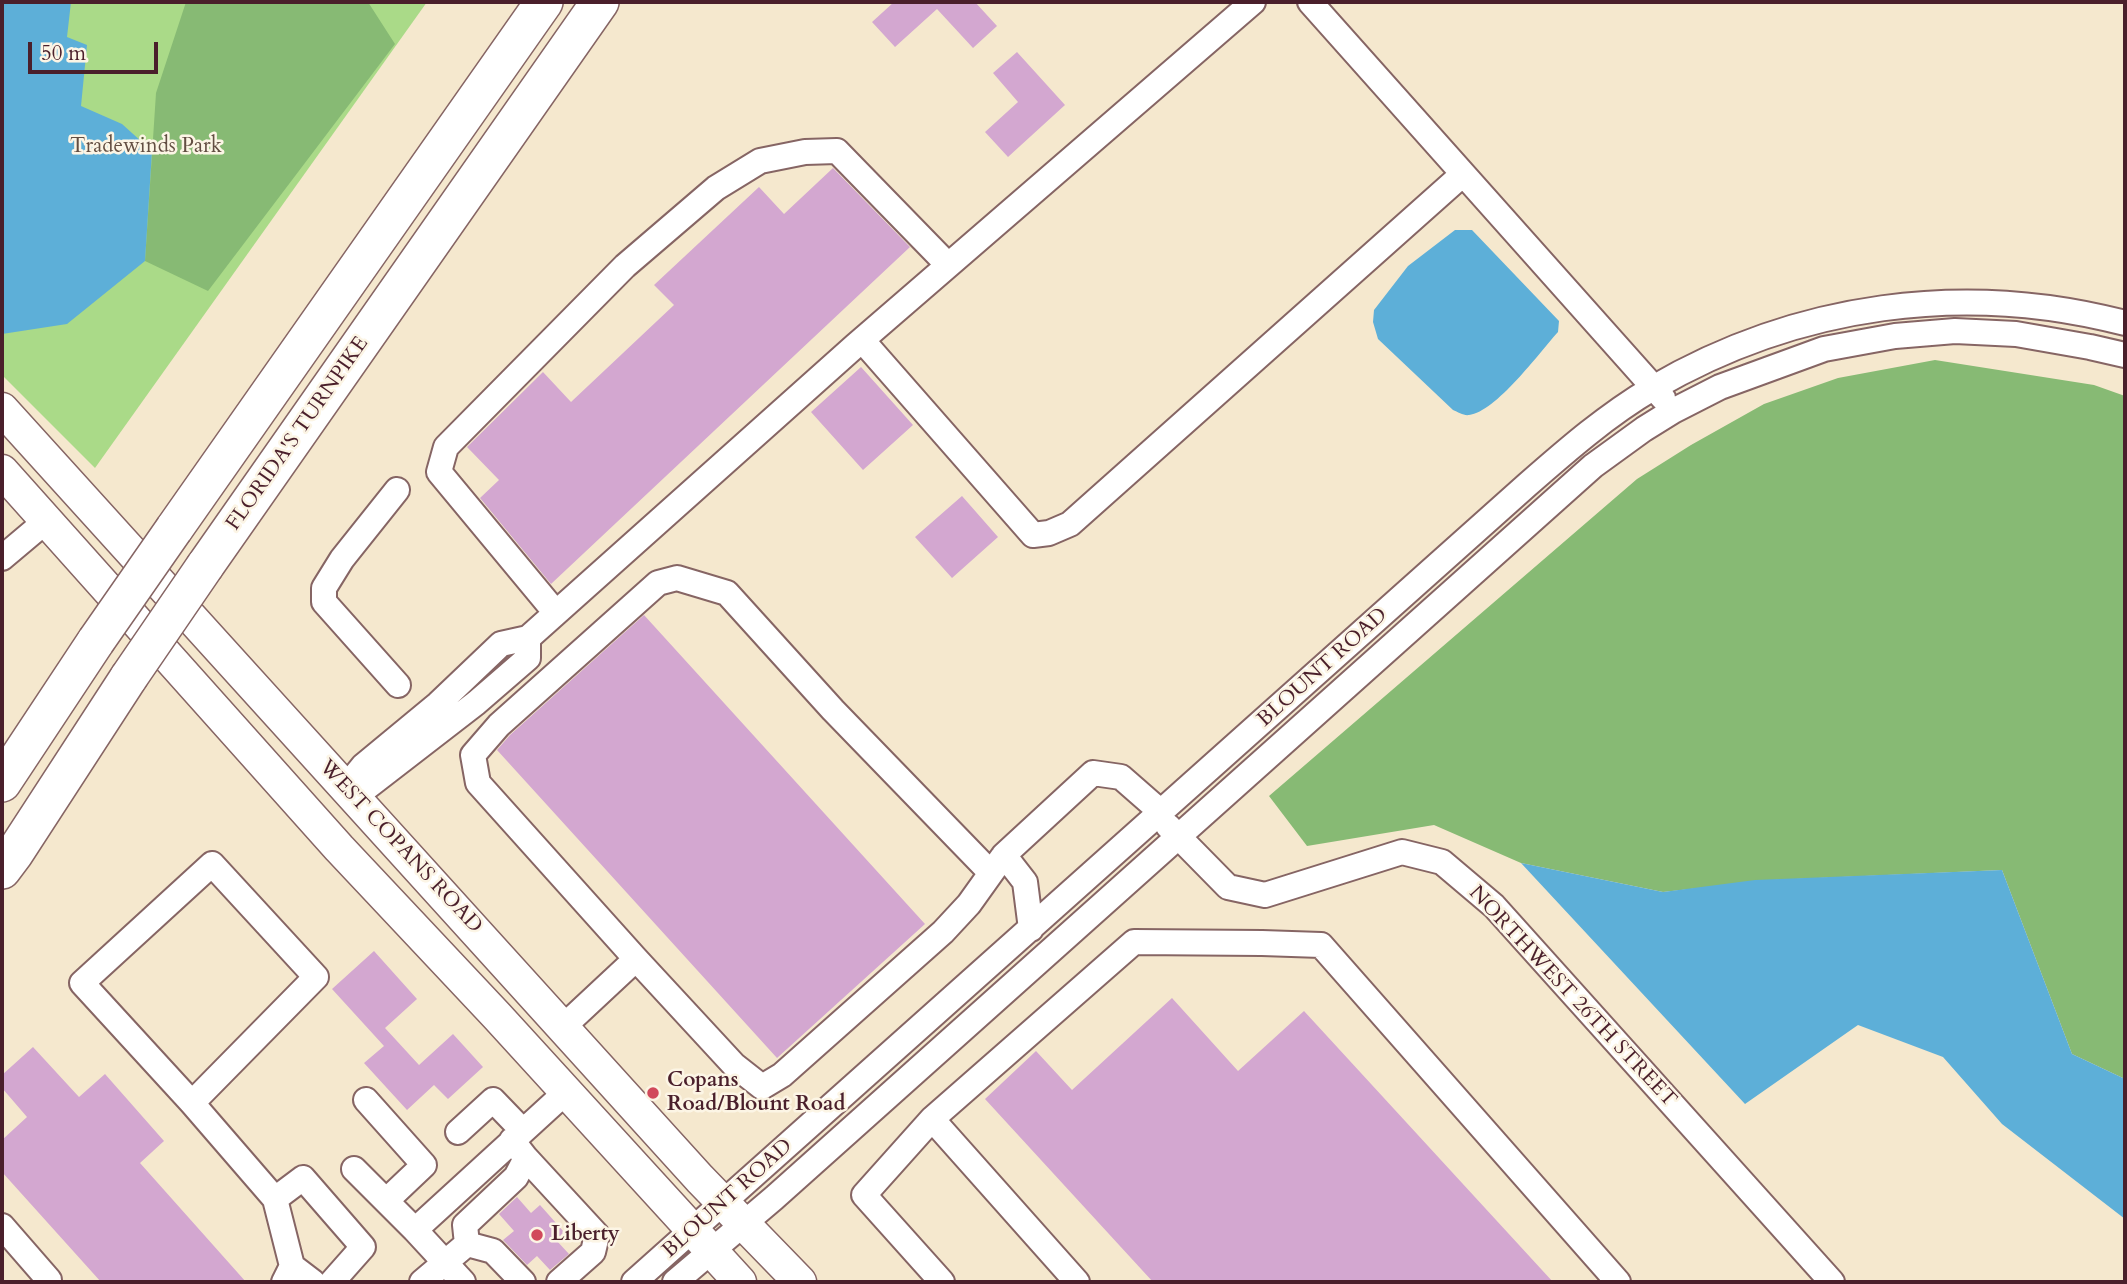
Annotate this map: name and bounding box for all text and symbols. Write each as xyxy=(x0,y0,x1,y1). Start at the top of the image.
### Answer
scale bar xyxy=(32,28,161,72)
text: 50 m xyxy=(41,39,86,68)
park label: Tradewinds Park xyxy=(70,134,222,160)
street label: FLORIDA'S TURNPIKE xyxy=(222,332,374,536)
street label: BLOUNT ROAD xyxy=(1253,603,1393,733)
street label: WEST COPANS ROAD xyxy=(313,755,487,939)
street label: NORTHWEST 26TH STREET xyxy=(1463,881,1681,1113)
place label: Copans Road/Blount Road xyxy=(667,1068,845,1118)
marker: Copans Road/Blount Road xyxy=(645,1085,661,1101)
street label: BLOUNT ROAD xyxy=(658,1134,798,1264)
place label: Liberty xyxy=(551,1222,620,1248)
marker: Liberty xyxy=(529,1227,545,1243)

